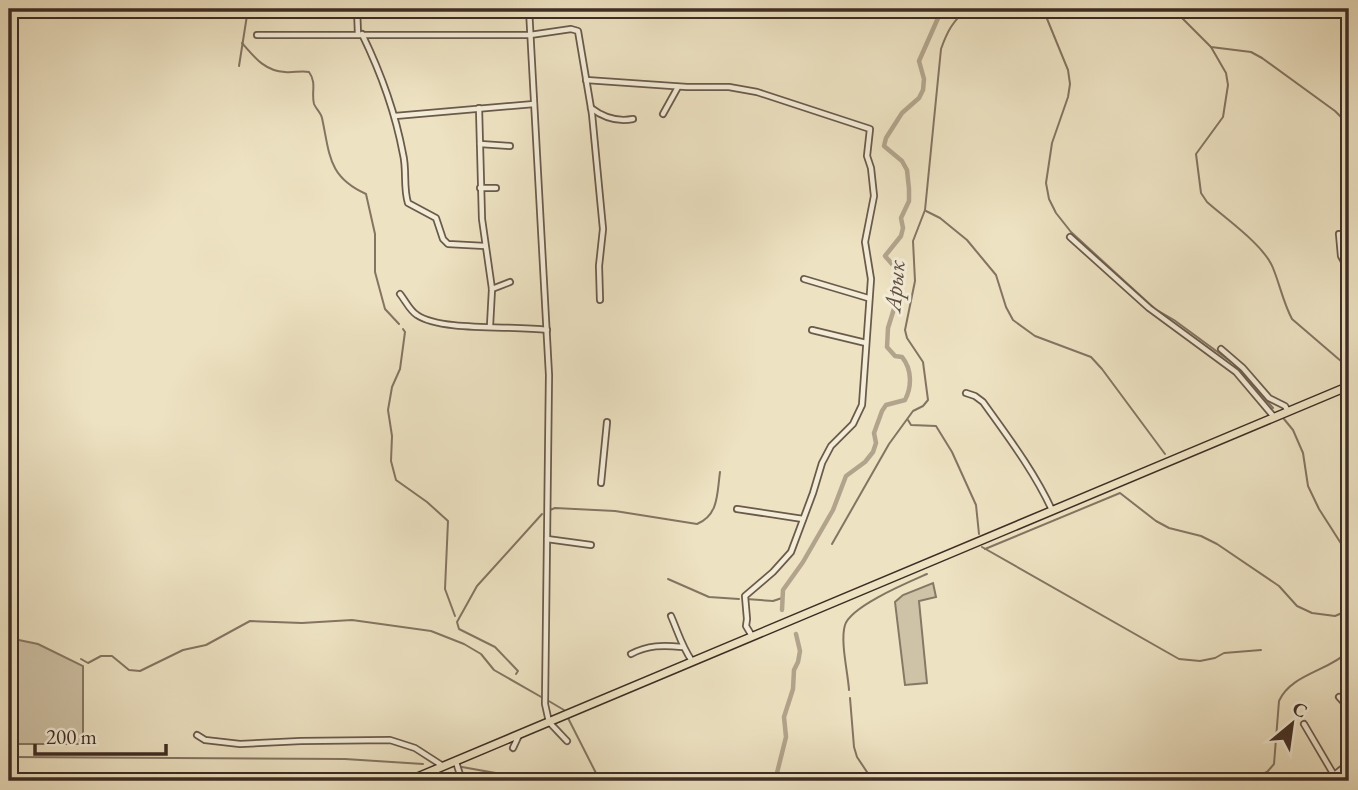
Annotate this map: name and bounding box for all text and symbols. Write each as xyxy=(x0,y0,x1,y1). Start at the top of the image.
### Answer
water label: Арык xyxy=(876,258,912,315)
north arrow xyxy=(1256,688,1326,758)
text: С xyxy=(1288,695,1312,724)
scale bar xyxy=(35,713,166,757)
text: 200 m xyxy=(46,723,97,750)

